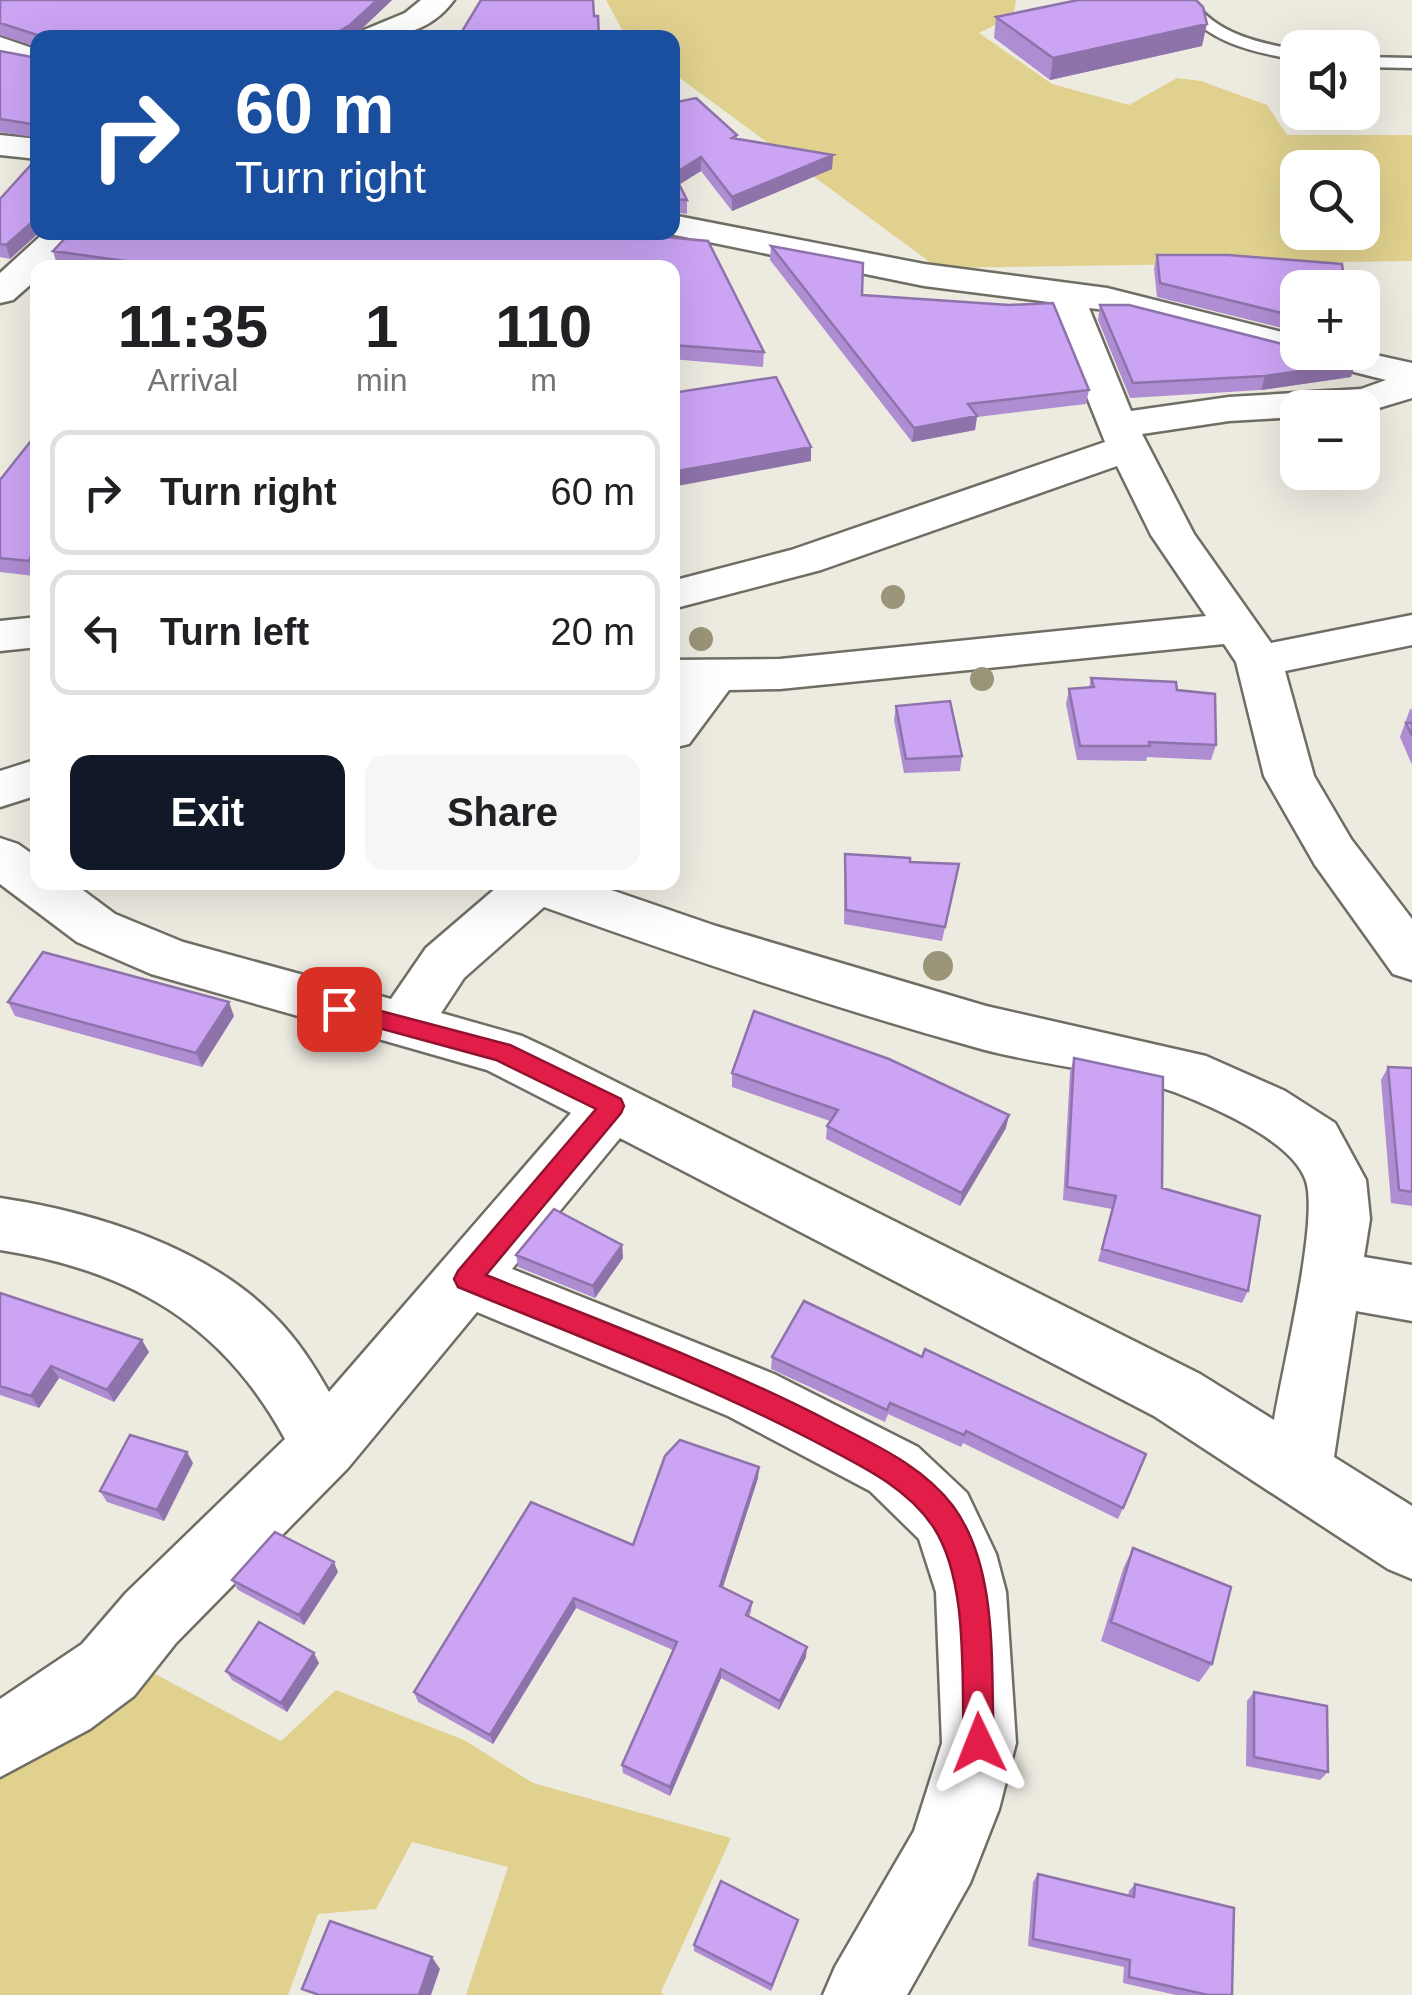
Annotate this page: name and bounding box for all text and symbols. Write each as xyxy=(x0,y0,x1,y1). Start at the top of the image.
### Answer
map controls xyxy=(1280,30,1380,490)
button: sound xyxy=(1280,30,1380,130)
icon: right xyxy=(70,70,200,200)
text: 60 m xyxy=(235,70,395,148)
button: search xyxy=(1280,150,1380,250)
text: Turn right xyxy=(235,152,426,203)
button: + xyxy=(1280,270,1380,370)
text: 11:35 xyxy=(118,293,268,360)
text: 1 xyxy=(365,293,398,360)
text: 110 xyxy=(495,293,592,360)
text: Arrival xyxy=(148,362,238,398)
text: min xyxy=(356,362,407,398)
text: m xyxy=(530,362,557,398)
button: − xyxy=(1280,390,1380,490)
icon: right xyxy=(75,465,130,520)
text: Turn right xyxy=(160,471,337,513)
text: 60 m xyxy=(551,471,635,513)
icon: left xyxy=(75,605,130,660)
text: Turn left xyxy=(160,611,309,653)
text: 20 m xyxy=(551,611,635,653)
button: Exit xyxy=(70,755,345,870)
button: Share xyxy=(365,755,640,870)
pin xyxy=(297,967,382,1052)
icon: arrive xyxy=(312,982,367,1037)
position arrow xyxy=(927,1691,1031,1795)

